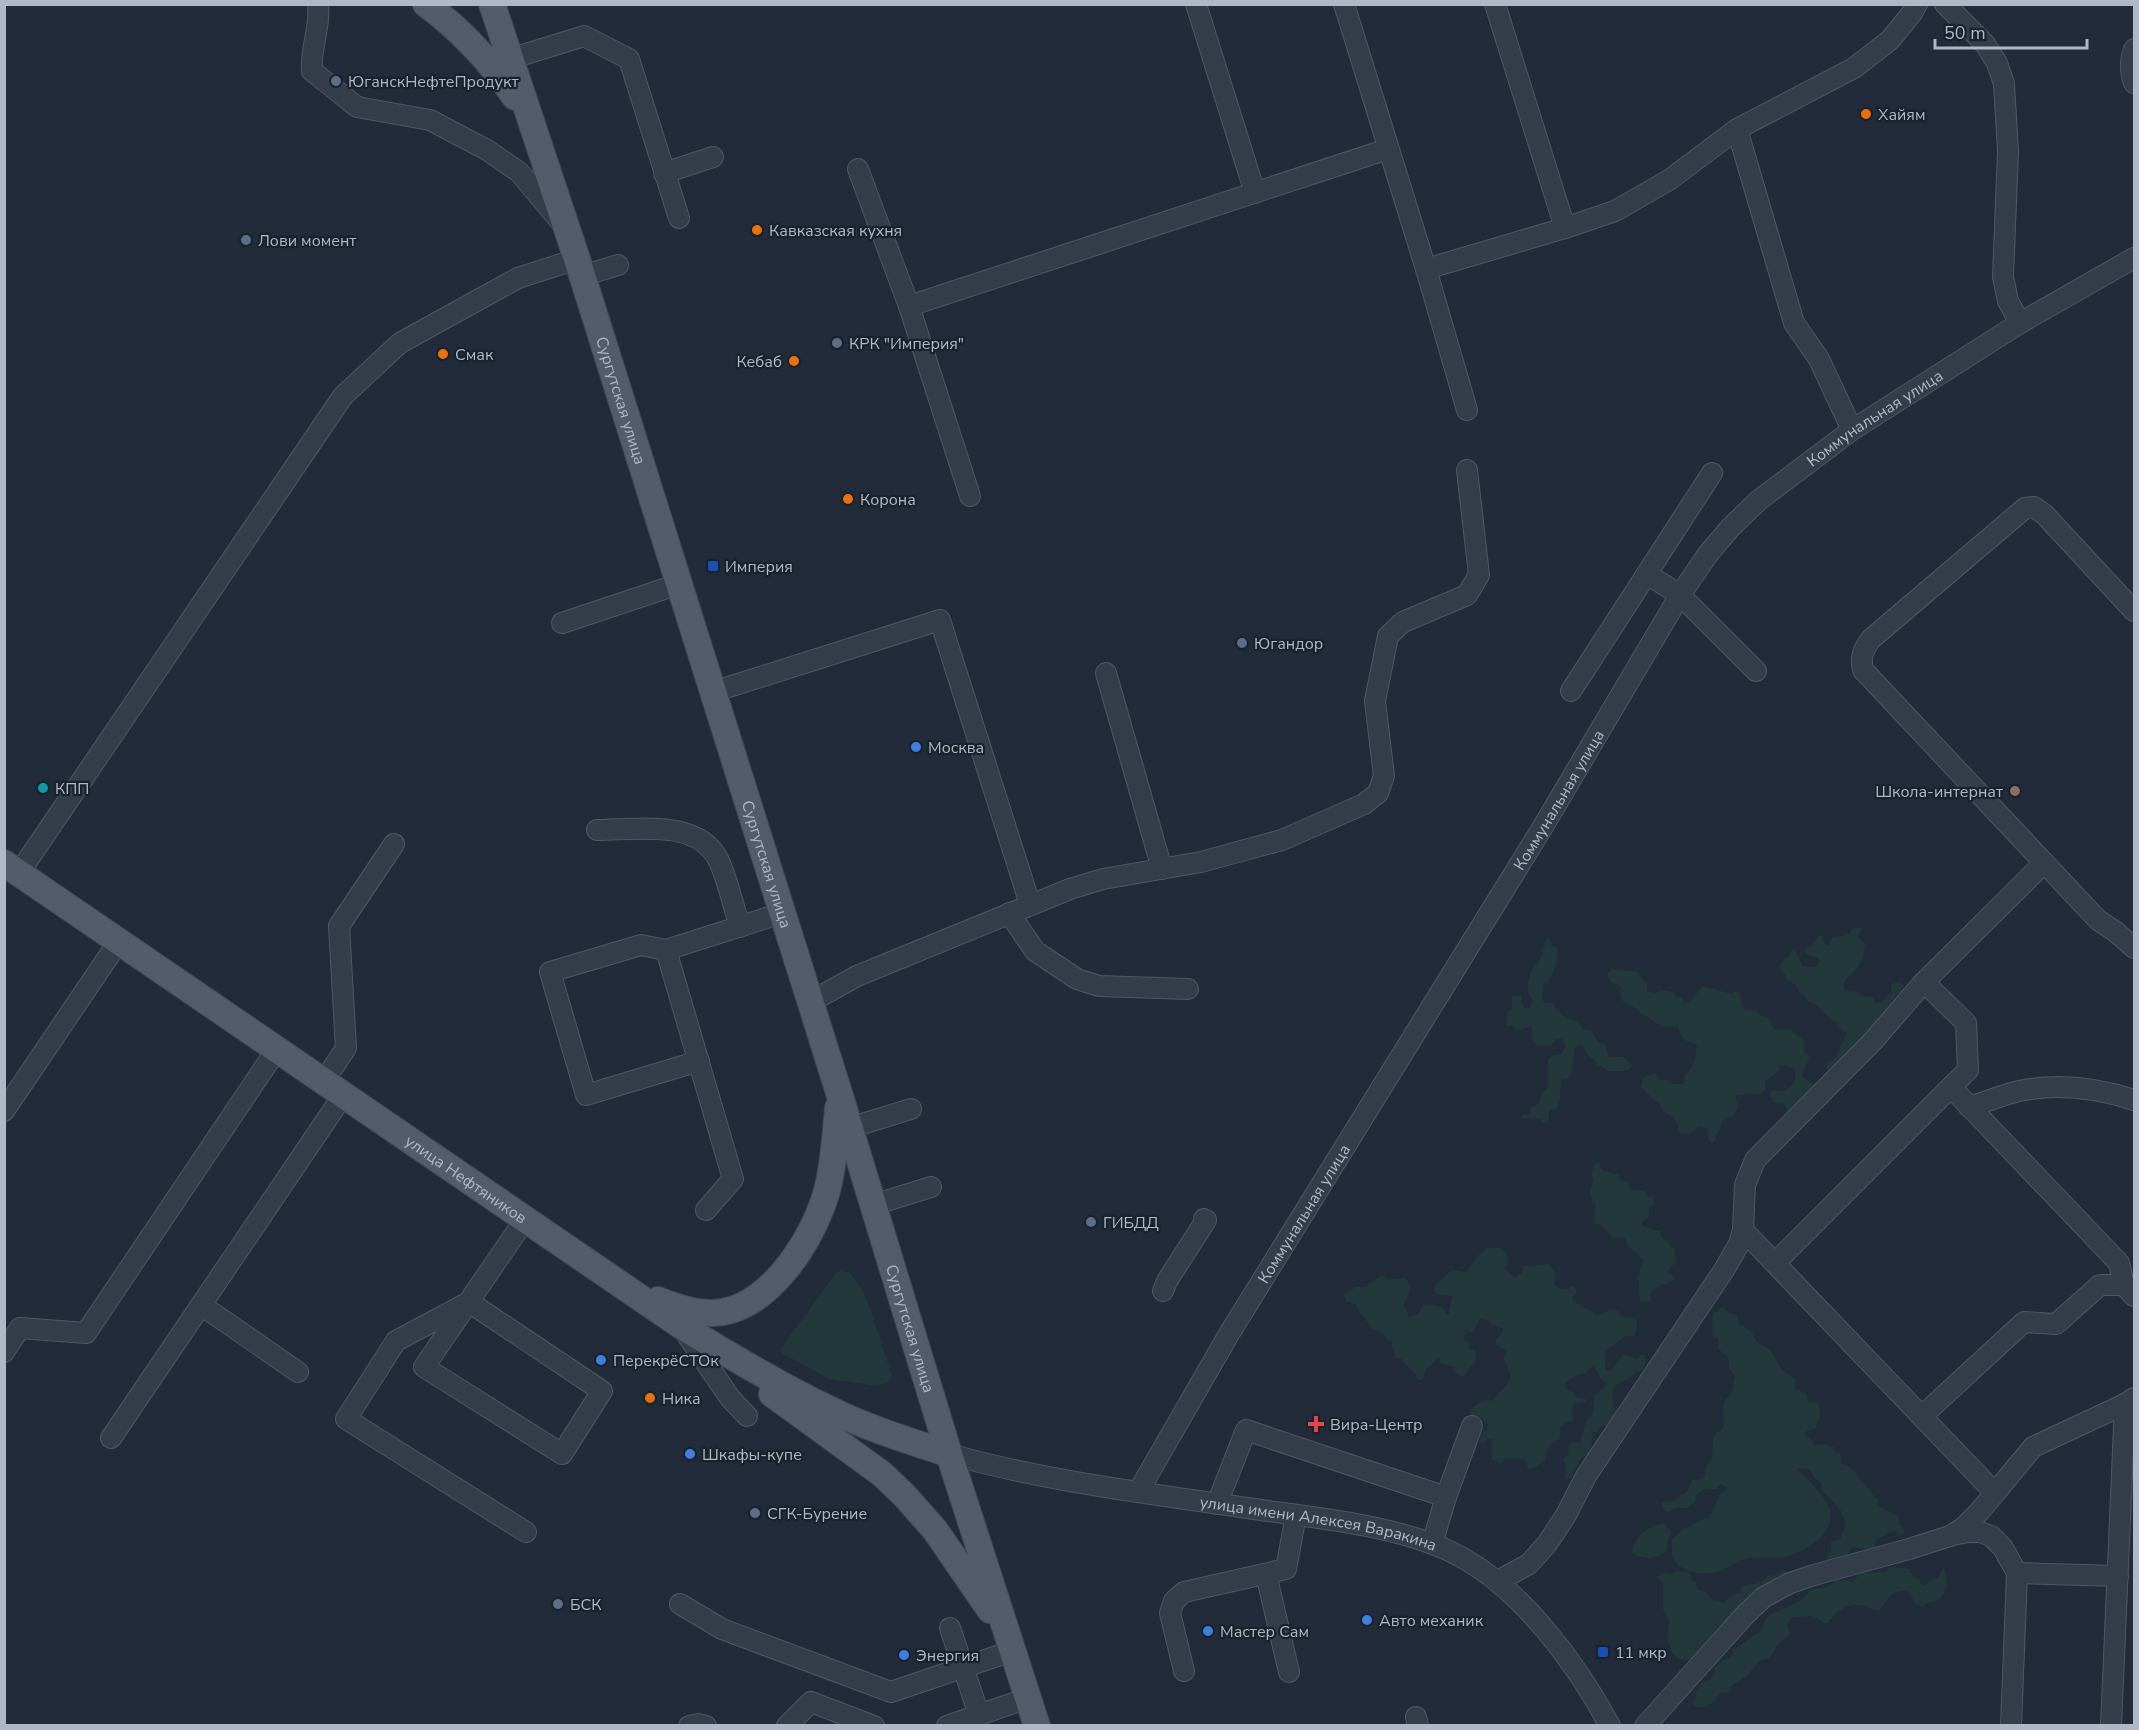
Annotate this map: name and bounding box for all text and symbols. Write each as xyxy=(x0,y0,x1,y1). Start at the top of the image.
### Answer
scale bar xyxy=(1935,12,2086,50)
text: 50 m xyxy=(1944,21,1986,45)
place label: ЮганскНефтеПродукт xyxy=(348,71,519,93)
marker: ЮганскНефтеПродукт xyxy=(329,74,343,88)
place label: Хайям xyxy=(1878,104,1926,126)
marker: Хайям xyxy=(1859,107,1873,121)
place label: Кавказская кухня xyxy=(769,220,902,242)
marker: Кавказская кухня xyxy=(750,223,764,237)
place label: Лови момент xyxy=(258,230,357,252)
marker: Лови момент xyxy=(239,233,253,247)
place label: КРК "Империя" xyxy=(849,333,964,355)
street label: Сургутская улица xyxy=(590,334,651,467)
marker: КРК "Империя" xyxy=(830,336,844,350)
place label: Смак xyxy=(455,344,494,366)
marker: Смак xyxy=(436,347,450,361)
place label: Кебаб xyxy=(736,351,782,373)
marker: Кебаб xyxy=(787,354,801,368)
street label: Коммунальная улица xyxy=(1802,365,1947,472)
place label: Корона xyxy=(860,489,916,511)
marker: Корона xyxy=(841,492,855,506)
place label: Империя xyxy=(725,556,793,578)
marker: Империя xyxy=(706,559,720,573)
place label: Югандор xyxy=(1254,633,1323,655)
marker: Югандор xyxy=(1235,636,1249,650)
street label: Коммунальная улица xyxy=(1509,726,1610,875)
place label: Москва xyxy=(928,737,984,759)
marker: Москва xyxy=(909,740,923,754)
place label: КПП xyxy=(55,778,89,800)
marker: КПП xyxy=(36,781,50,795)
place label: Школа-интернат xyxy=(1875,781,2004,803)
marker: Школа-интернат xyxy=(2008,784,2022,798)
street label: Сургутская улица xyxy=(736,798,797,931)
street label: улица Нефтяников xyxy=(400,1130,531,1229)
street label: Коммунальная улица xyxy=(1253,1140,1356,1288)
place label: ГИБДД xyxy=(1103,1212,1159,1234)
marker: ГИБДД xyxy=(1084,1215,1098,1229)
street label: Сургутская улица xyxy=(880,1262,940,1395)
place label: ПерекрёСТОк xyxy=(613,1350,719,1372)
marker: ПерекрёСТОк xyxy=(594,1353,608,1367)
place label: Ника xyxy=(662,1388,701,1410)
marker: Ника xyxy=(643,1391,657,1405)
place label: Вира-Центр xyxy=(1330,1414,1422,1436)
marker: Вира-Центр xyxy=(1307,1415,1325,1433)
place label: Шкафы-купе xyxy=(702,1444,802,1466)
marker: Шкафы-купе xyxy=(683,1447,697,1461)
street label: улица имени Алексея Варакина xyxy=(1198,1491,1440,1557)
place label: СГК-Бурение xyxy=(767,1503,867,1525)
marker: СГК-Бурение xyxy=(748,1506,762,1520)
place label: БСК xyxy=(570,1594,602,1616)
marker: БСК xyxy=(551,1597,565,1611)
place label: Авто механик xyxy=(1379,1610,1484,1632)
marker: Авто механик xyxy=(1360,1613,1374,1627)
place label: Мастер Сам xyxy=(1220,1621,1309,1643)
marker: Мастер Сам xyxy=(1201,1624,1215,1638)
place label: 11 мкр xyxy=(1615,1642,1667,1664)
place label: Энергия xyxy=(916,1645,979,1667)
marker: 11 мкр xyxy=(1596,1645,1610,1659)
marker: Энергия xyxy=(897,1648,911,1662)

